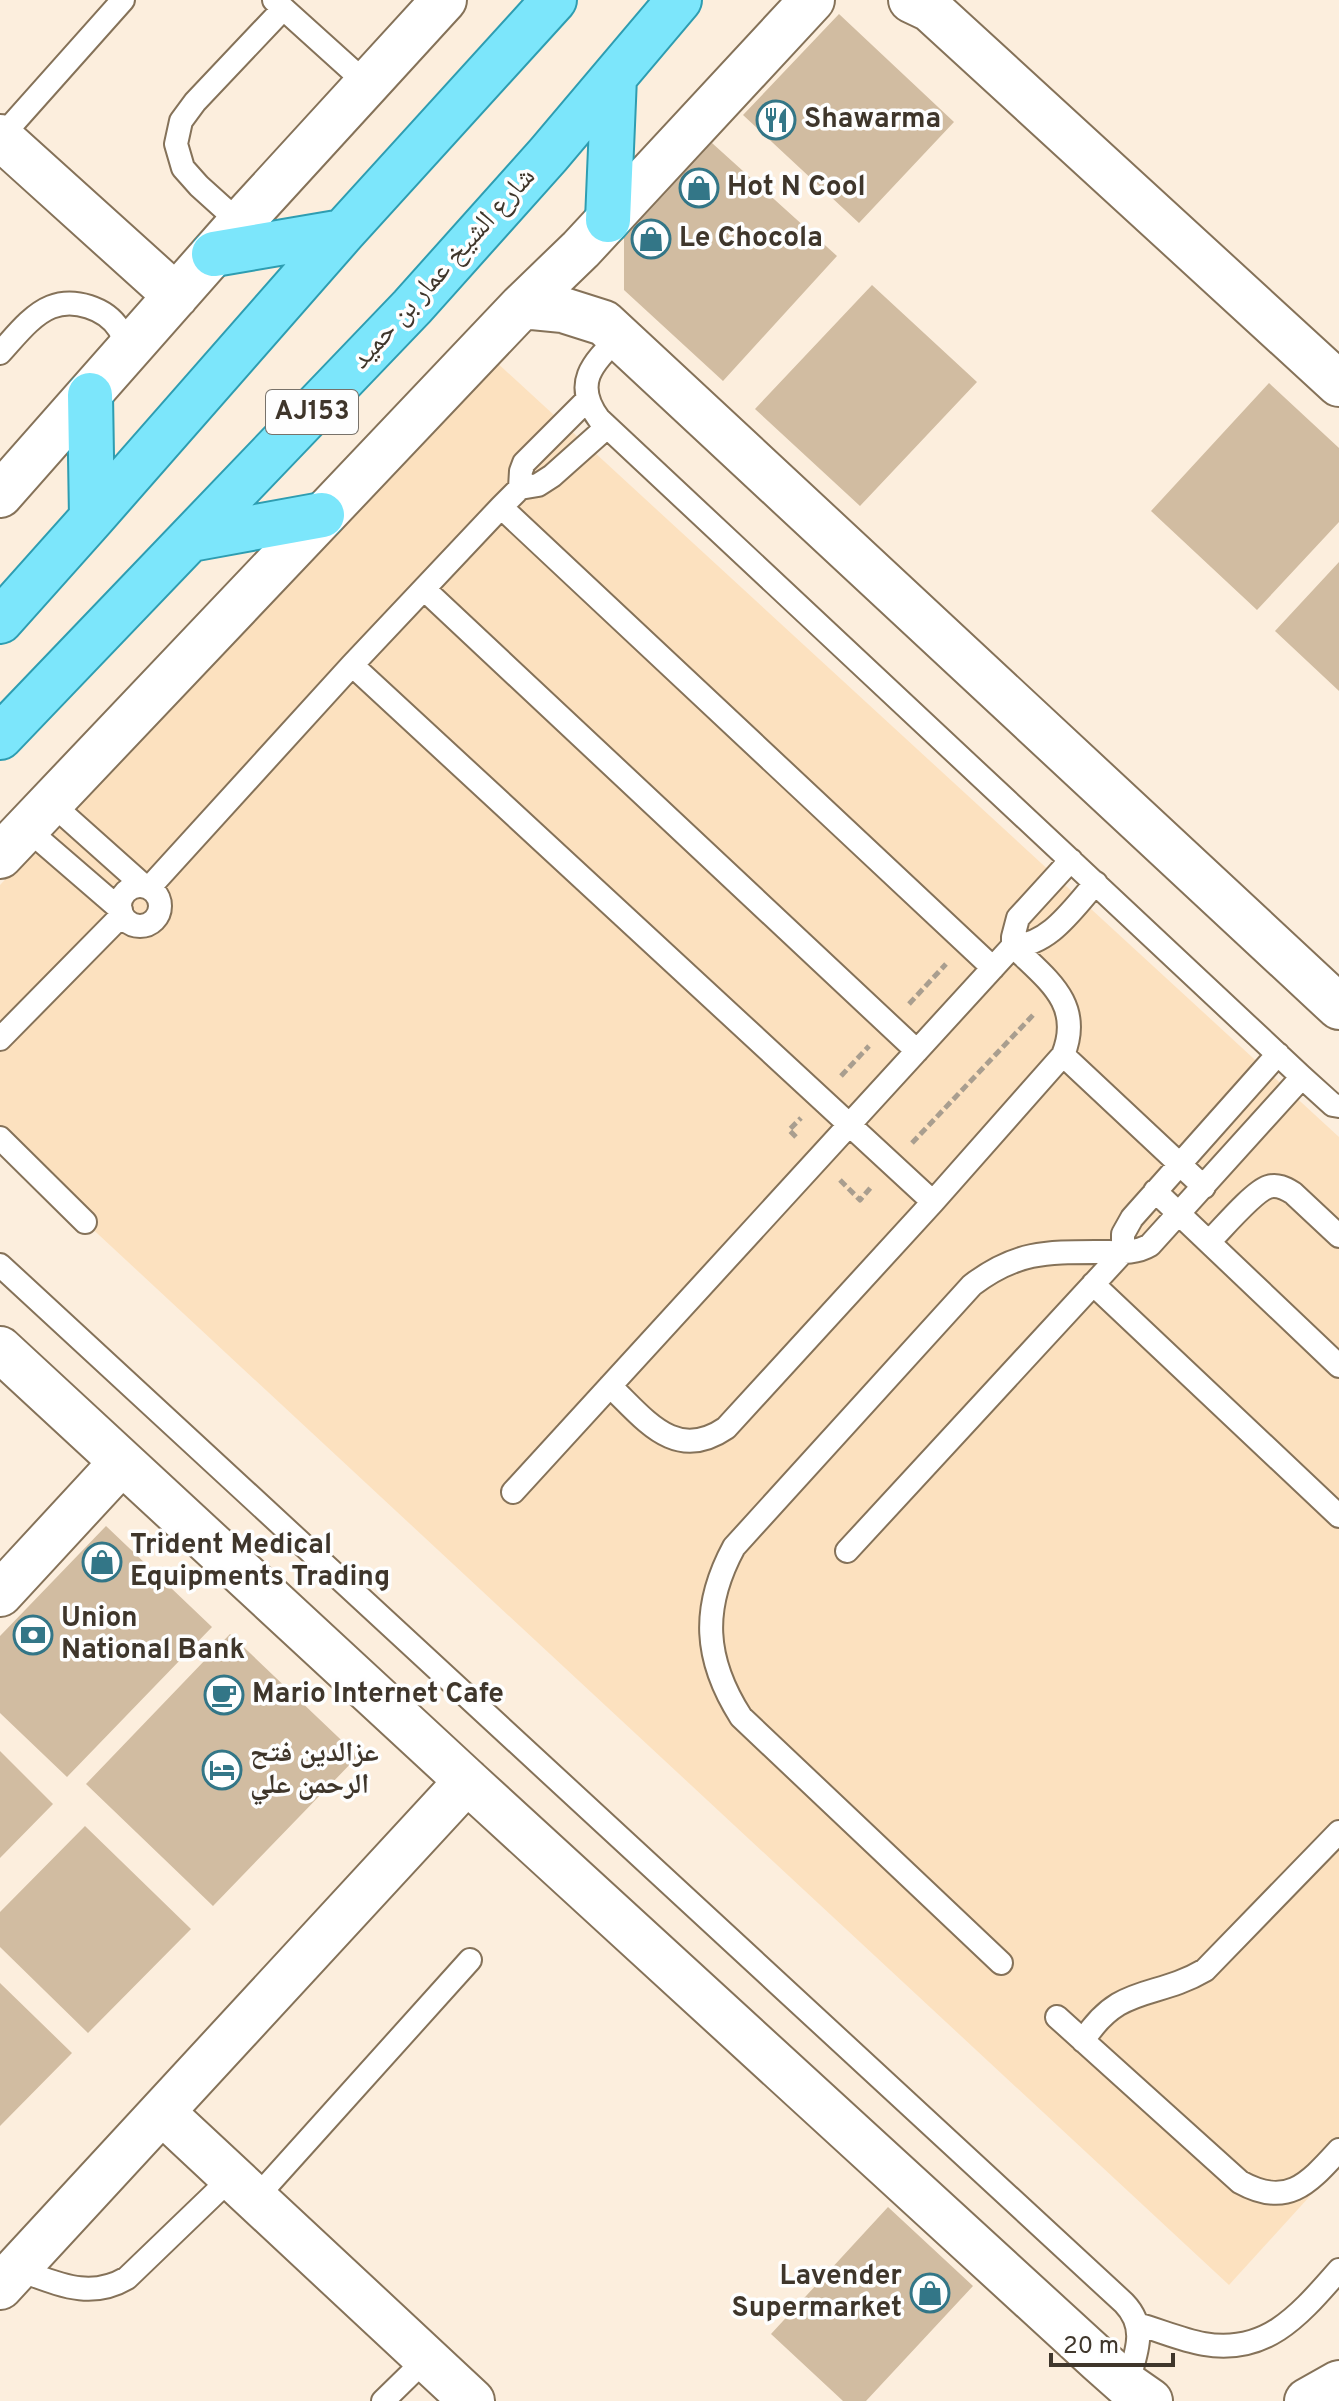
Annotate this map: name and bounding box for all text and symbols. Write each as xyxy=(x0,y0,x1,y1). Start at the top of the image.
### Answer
restaurant icon: Shawarma xyxy=(755,99,797,141)
place label: Shawarma xyxy=(804,102,941,138)
street label: شارع الشيخ عمار بن حميد xyxy=(344,160,544,378)
shop icon: Hot N Cool xyxy=(678,167,720,209)
place label: Hot N Cool xyxy=(727,170,866,206)
shop icon: Le Chocola xyxy=(630,218,672,260)
place label: Le Chocola xyxy=(679,221,823,257)
road number: AJ153 xyxy=(266,390,358,434)
place label: Trident Medical Equipments Trading xyxy=(130,1528,390,1596)
shop icon: Trident Medical Equipments Trading xyxy=(81,1541,123,1583)
place label: Union National Bank xyxy=(61,1601,245,1669)
bank icon: Union National Bank xyxy=(12,1614,54,1656)
cafe icon: Mario Internet Cafe xyxy=(203,1674,245,1716)
place label: Mario Internet Cafe xyxy=(252,1677,504,1713)
place label: عزالدين فتح الرحمن علي xyxy=(250,1736,379,1806)
hotel icon: عزالدين فتح الرحمن علي xyxy=(201,1749,243,1791)
place label: Lavender Supermarket xyxy=(732,2259,902,2327)
shop icon: Lavender Supermarket xyxy=(909,2272,951,2314)
scale bar xyxy=(1051,2317,1173,2367)
text: 20 m xyxy=(1063,2332,1119,2362)

